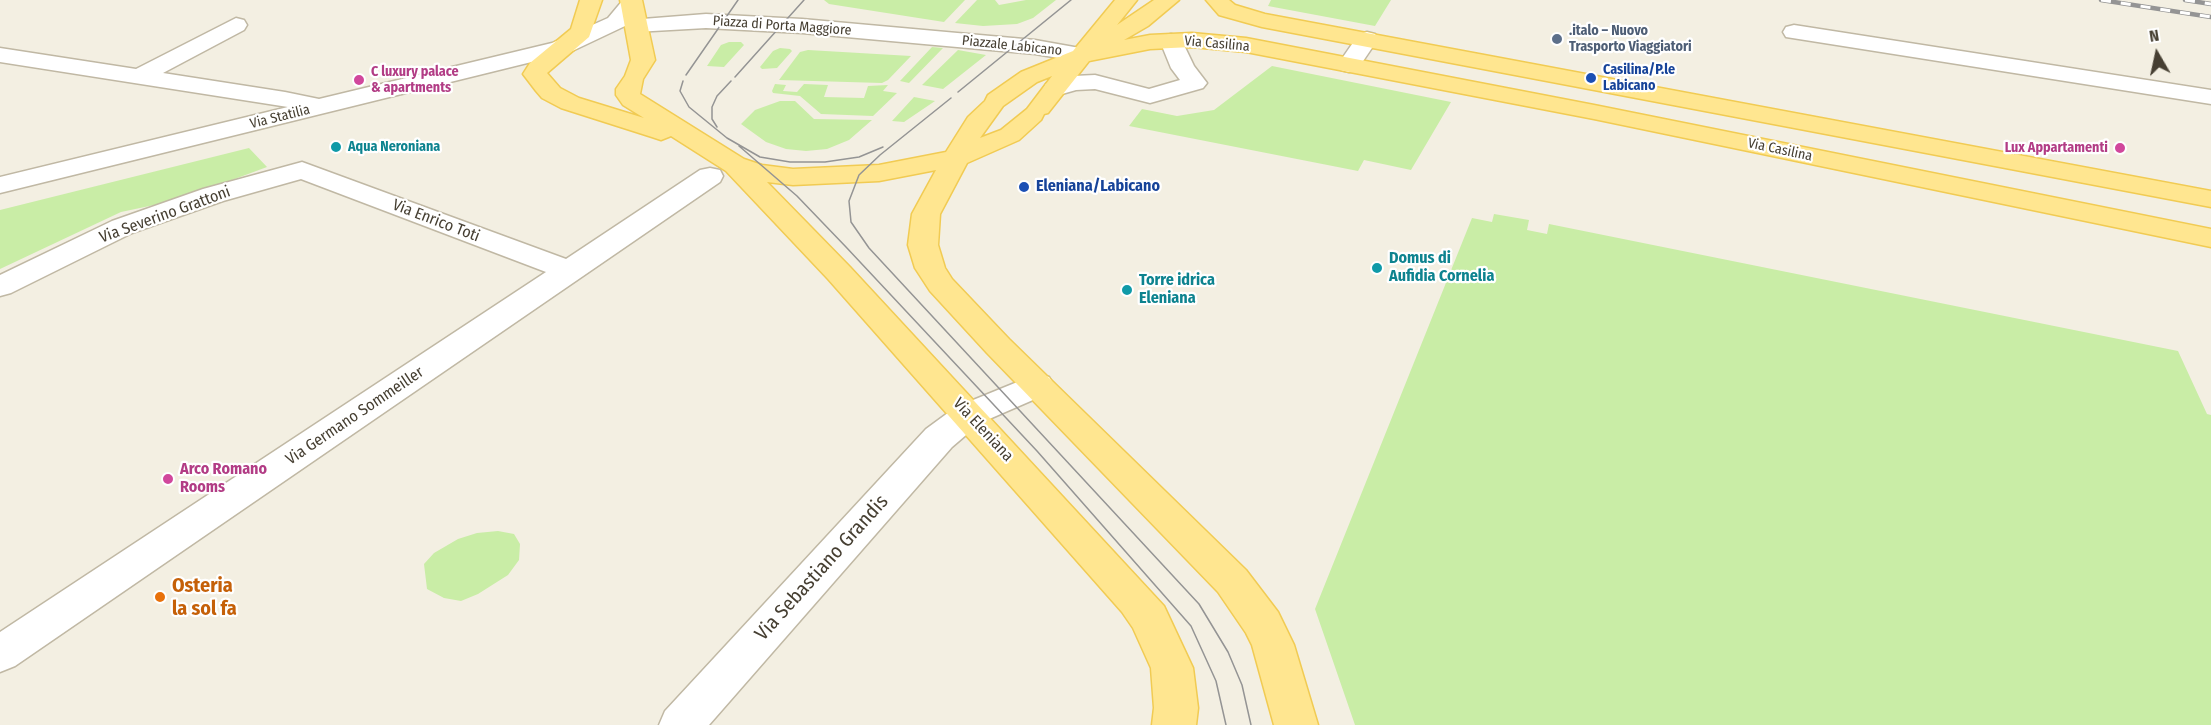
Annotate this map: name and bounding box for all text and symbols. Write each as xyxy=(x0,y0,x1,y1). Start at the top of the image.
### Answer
street label: Piazza di Porta Maggiore xyxy=(712,13,852,39)
place label: .italo – Nuovo Trasporto Viaggiatori xyxy=(1569,23,1692,56)
north arrow xyxy=(2127,24,2187,84)
text: N xyxy=(2148,26,2160,46)
street label: Piazzale Labicano xyxy=(961,32,1063,60)
marker: .italo – Nuovo Trasporto Viaggiatori xyxy=(1550,32,1564,46)
street label: Via Casilina xyxy=(1184,33,1250,55)
place label: Casilina/P.le Labicano xyxy=(1603,62,1675,94)
place label: C luxury palace & apartments xyxy=(371,64,459,96)
marker: Casilina/P.le Labicano xyxy=(1584,71,1598,85)
marker: C luxury palace & apartments xyxy=(352,73,366,87)
street label: Via Statilia xyxy=(248,101,312,133)
street label: Via Casilina xyxy=(1746,135,1814,165)
place label: Aqua Neroniana xyxy=(348,139,440,155)
marker: Aqua Neroniana xyxy=(329,140,343,154)
place label: Lux Appartamenti xyxy=(2005,140,2108,156)
marker: Lux Appartamenti xyxy=(2113,141,2127,155)
place label: Eleniana/Labicano xyxy=(1036,177,1160,197)
marker: Eleniana/Labicano xyxy=(1017,180,1031,194)
street label: Via Severino Grattoni xyxy=(97,182,233,248)
street label: Via Enrico Toti xyxy=(390,196,482,246)
place label: Domus di Aufidia Cornelia xyxy=(1389,249,1494,287)
marker: Domus di Aufidia Cornelia xyxy=(1370,261,1384,275)
place label: Torre idrica Eleniana xyxy=(1139,271,1215,309)
marker: Torre idrica Eleniana xyxy=(1120,283,1134,297)
street label: Via Germano Sommeiller xyxy=(283,363,427,469)
street label: Via Eleniana xyxy=(949,394,1017,466)
place label: Arco Romano Rooms xyxy=(180,460,267,498)
marker: Arco Romano Rooms xyxy=(161,472,175,486)
street label: Via Sebastiano Grandis xyxy=(750,490,894,646)
place label: Osteria la sol fa xyxy=(172,574,237,621)
marker: Osteria la sol fa xyxy=(153,590,167,604)

